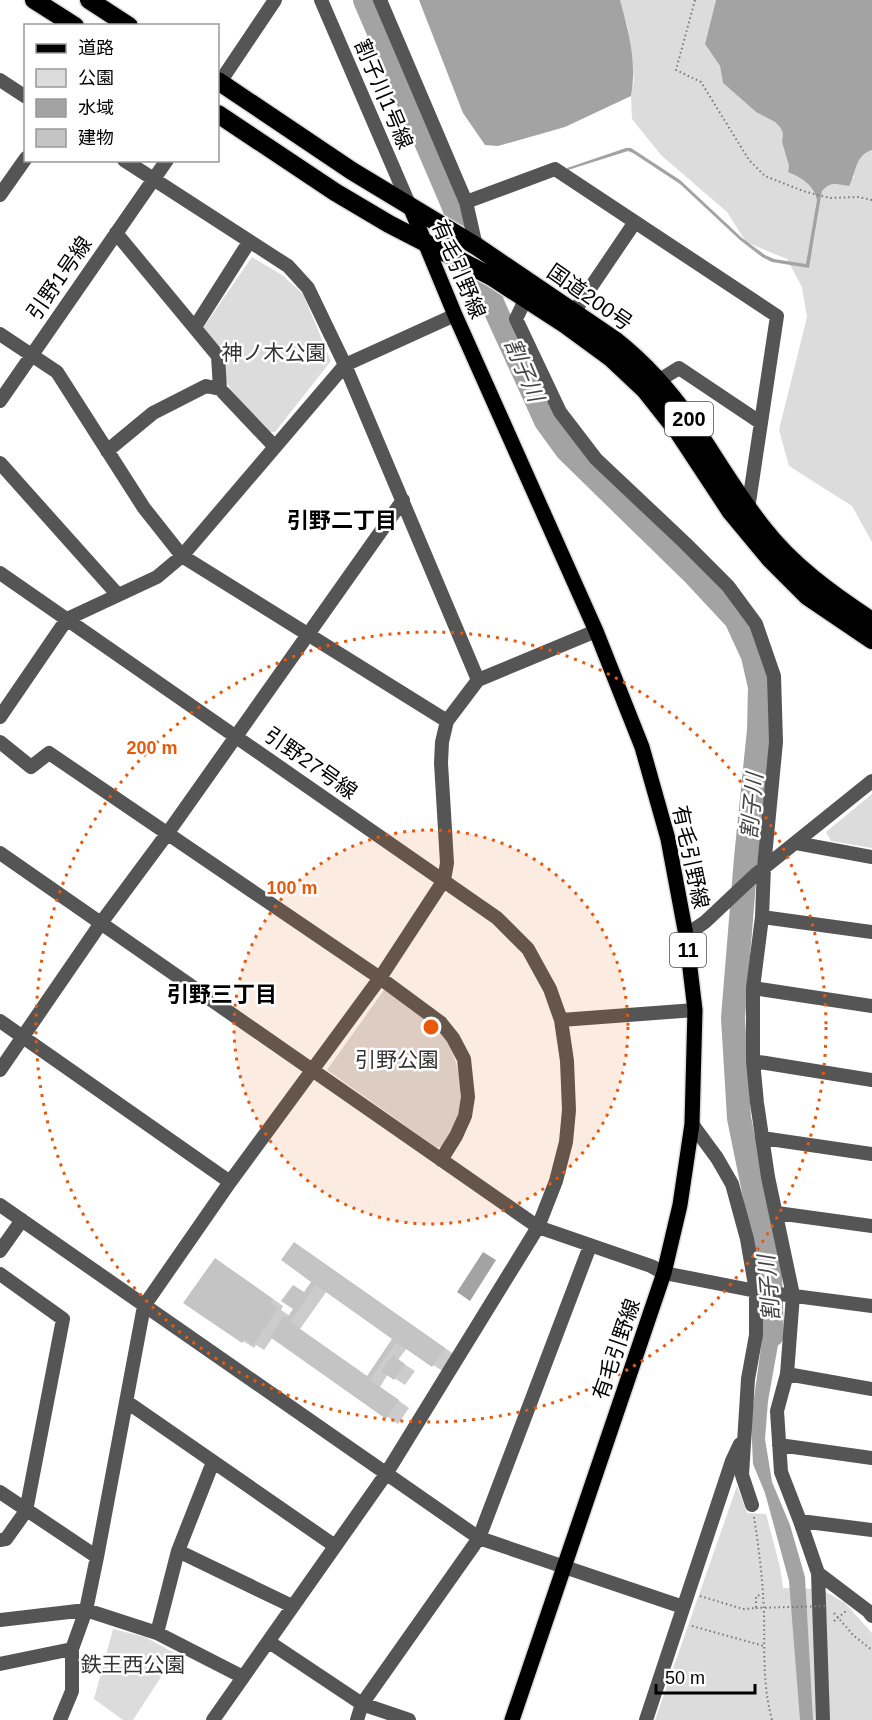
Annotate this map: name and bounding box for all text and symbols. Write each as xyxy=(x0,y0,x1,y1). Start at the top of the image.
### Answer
legend xyxy=(24,24,219,162)
street label: 割子川1号線 xyxy=(351,36,417,152)
text: 道路 xyxy=(78,38,114,58)
text: 公園 xyxy=(78,68,114,88)
text: 水域 xyxy=(78,98,114,118)
text: 建物 xyxy=(78,128,114,148)
street label: 有毛引野線 xyxy=(428,216,490,322)
street label: 引野1号線 xyxy=(22,232,96,324)
street label: 国道200号 xyxy=(543,259,637,335)
water label: 割子川 xyxy=(500,335,549,407)
park label: 神ノ木公園 xyxy=(222,341,327,364)
road number: 200 xyxy=(665,402,713,436)
district label: 引野二丁目 xyxy=(287,508,397,533)
street label: 引野27号線 xyxy=(260,723,362,803)
text: 200 m xyxy=(126,738,178,758)
water label: 割子川 xyxy=(737,770,768,840)
street label: 有毛引野線 xyxy=(669,803,713,911)
text: 100 m xyxy=(266,878,318,898)
road number: 11 xyxy=(670,933,706,967)
district label: 引野三丁目 xyxy=(167,982,277,1007)
centre of rings xyxy=(421,1017,441,1037)
park label: 引野公園 xyxy=(355,1048,439,1071)
water label: 割子川 xyxy=(753,1252,784,1322)
street label: 有毛引野線 xyxy=(588,1296,644,1402)
park label: 鉄王西公園 xyxy=(81,1653,186,1676)
scale bar xyxy=(656,1657,755,1695)
text: 50 m xyxy=(665,1668,705,1688)

